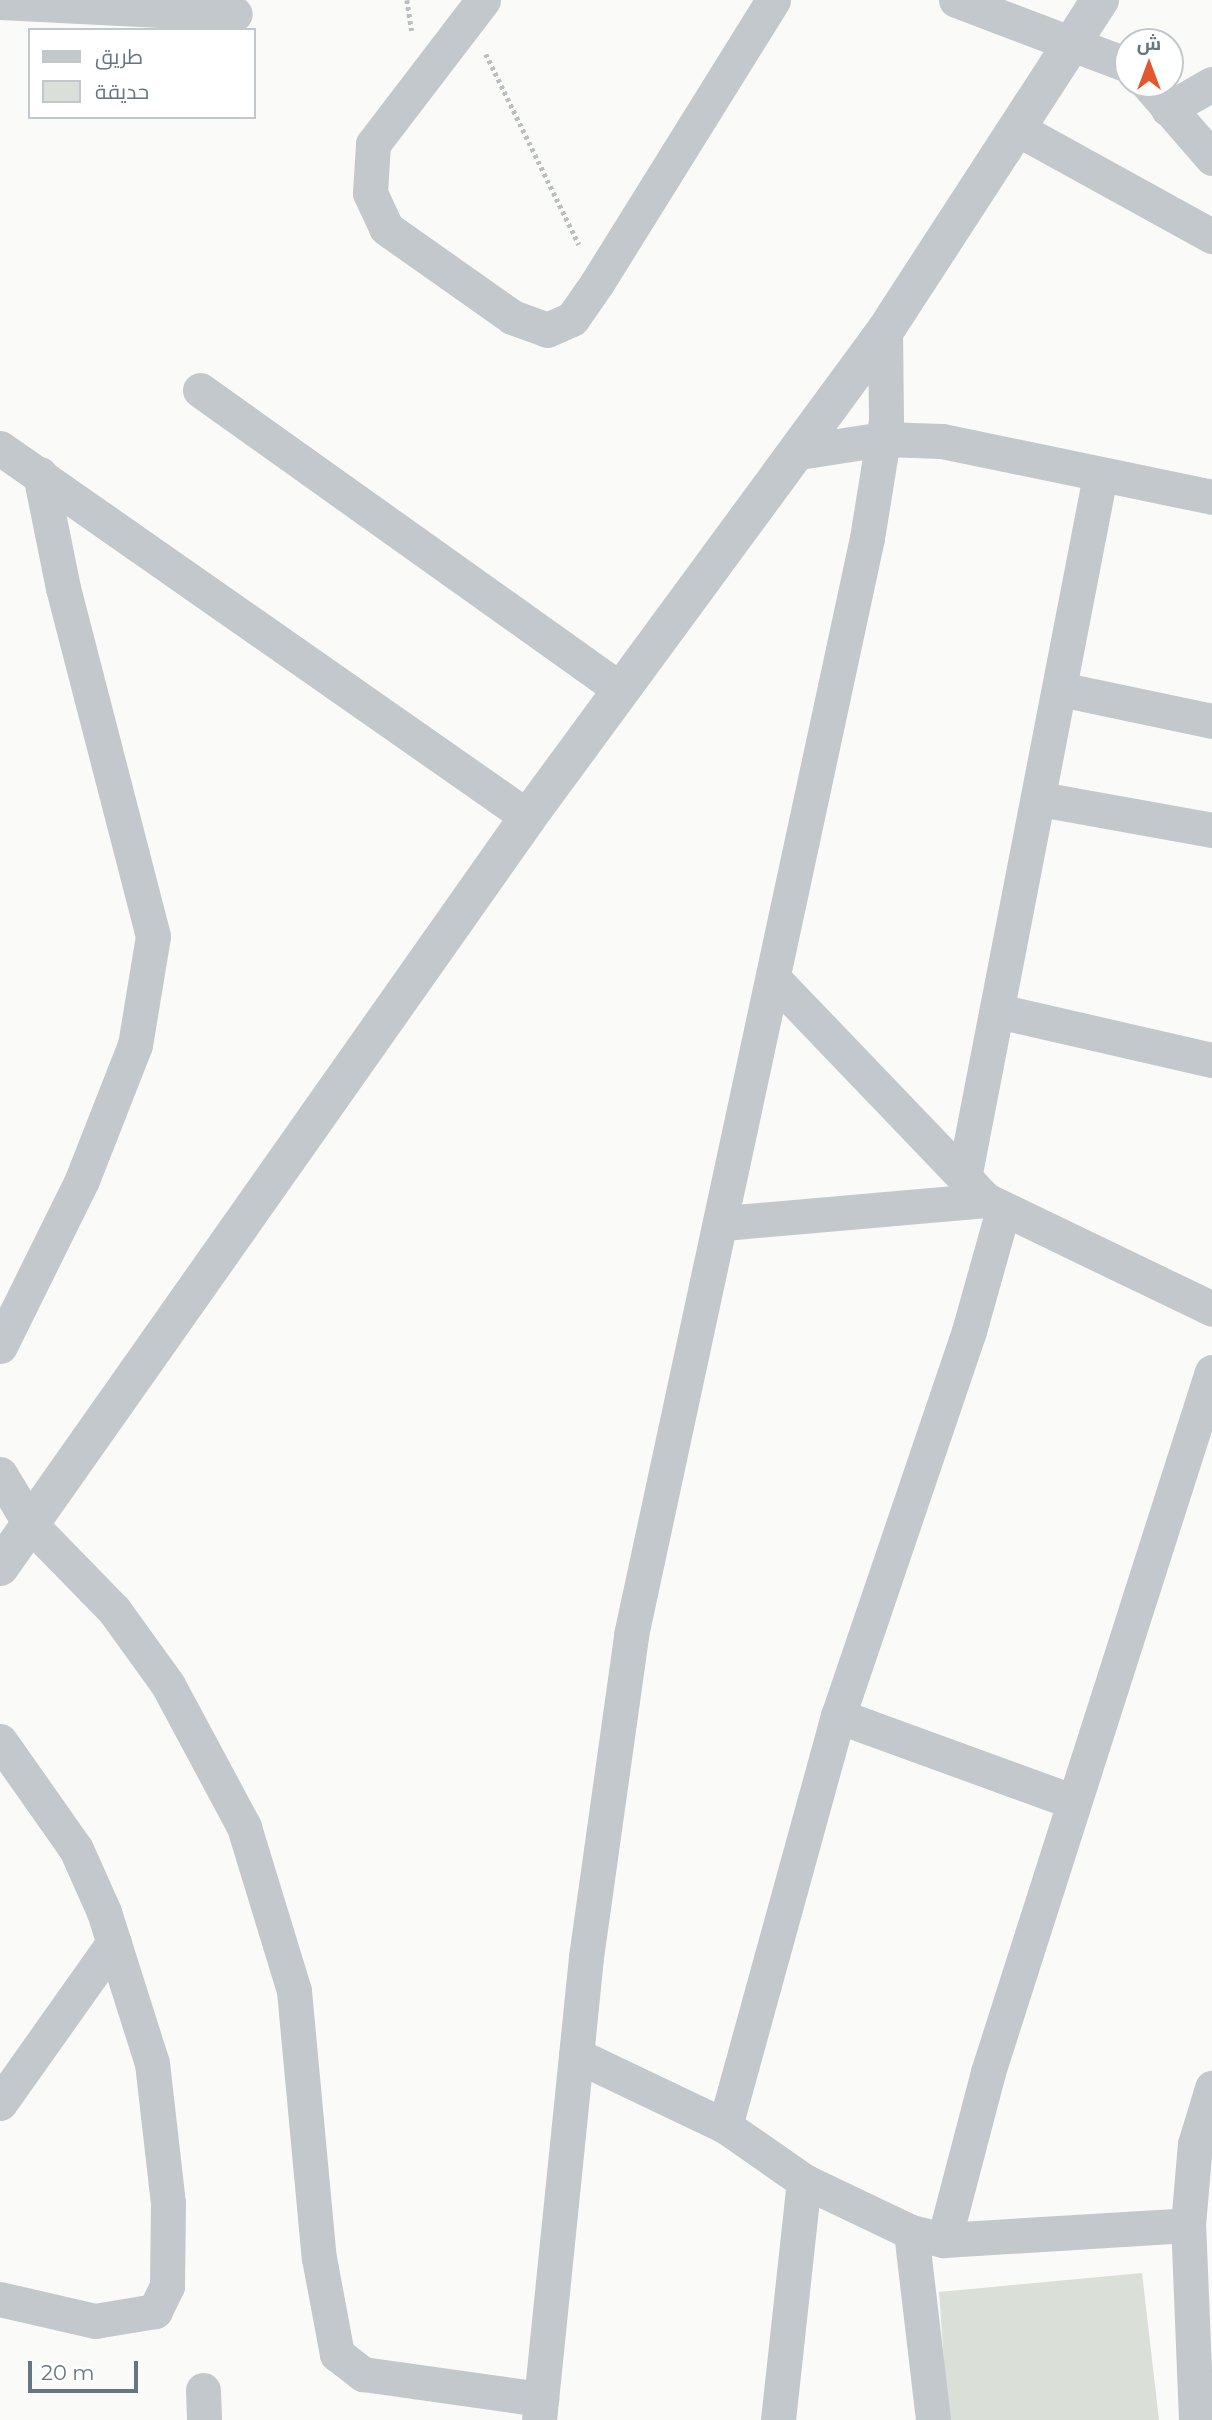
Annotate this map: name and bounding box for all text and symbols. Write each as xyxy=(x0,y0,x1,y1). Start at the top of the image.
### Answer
legend xyxy=(28,28,256,119)
north arrow xyxy=(1114,28,1184,98)
text: ش xyxy=(1137,32,1161,55)
text: طريق xyxy=(95,44,143,69)
text: حديقة xyxy=(95,79,149,104)
scale bar xyxy=(32,2346,142,2390)
text: 20 m xyxy=(41,2360,95,2385)

